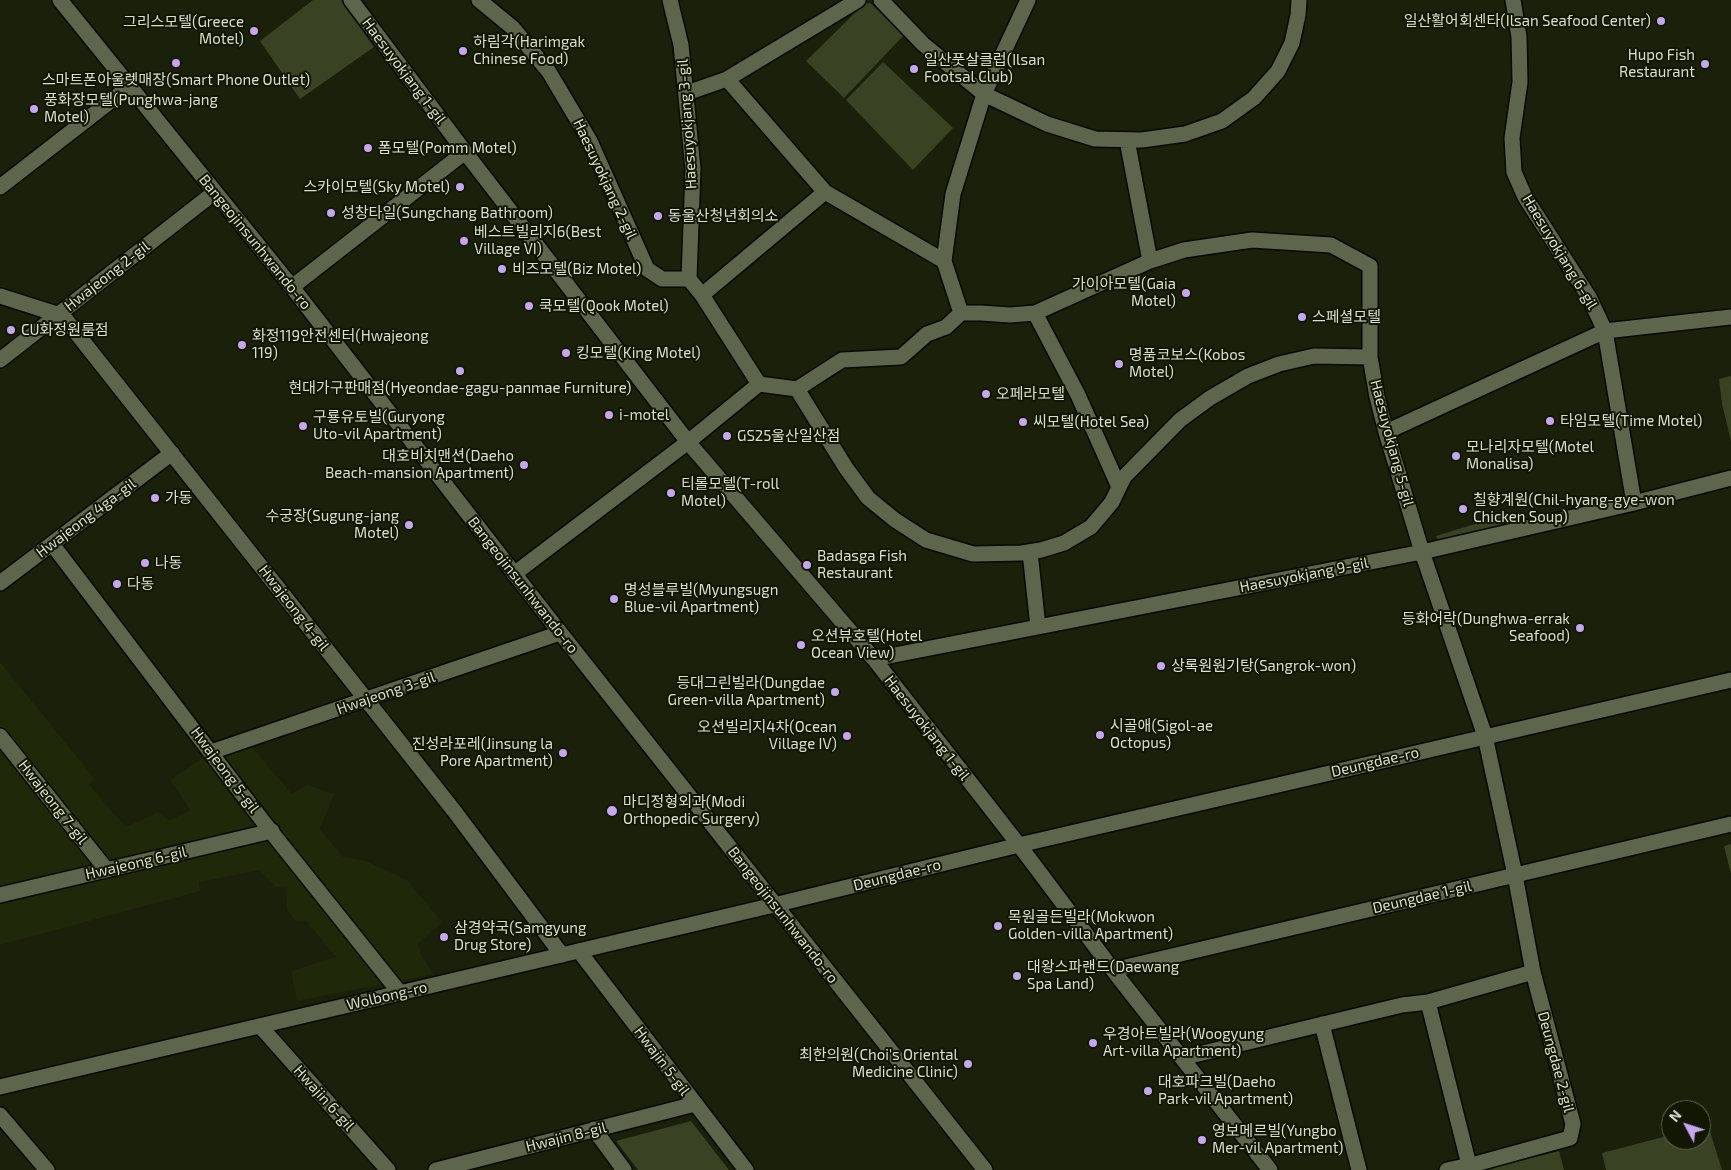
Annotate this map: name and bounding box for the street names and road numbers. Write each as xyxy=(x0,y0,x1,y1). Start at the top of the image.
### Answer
street label: Haesuyokjang 1-gil xyxy=(358,14,450,128)
street label: Haesuyokjang 3-gil xyxy=(673,58,701,190)
street label: Haesuyokjang 2-gil xyxy=(569,116,641,242)
street label: Bangeojinsunhwando-ro xyxy=(195,171,315,313)
street label: Haesuyokjang 6-gil xyxy=(1519,191,1601,313)
street label: Hwajeong 2-gil xyxy=(61,237,153,315)
street label: Haesuyokjang 5-gil xyxy=(1366,378,1418,508)
street label: Hwajeong 4ga-gil xyxy=(33,475,139,561)
street label: Bangeojinsunhwando-ro xyxy=(464,513,582,657)
street label: Haesuyokjang 9-gil xyxy=(1238,554,1370,596)
street label: Hwajeong 4-gil xyxy=(255,562,333,654)
street label: Hwajeong 3-gil xyxy=(334,668,438,718)
street label: Haesuyokjang 1-gil xyxy=(880,672,974,784)
street label: Hwajeong 5-gil xyxy=(187,724,263,816)
street label: Deungdae-ro xyxy=(1329,743,1421,781)
street label: Hwajeong 7-gil xyxy=(15,756,91,848)
street label: Hwajeong 6-gil xyxy=(84,843,188,883)
street label: Bangeojinsunhwando-ro xyxy=(724,843,842,987)
street label: Deungdae-ro xyxy=(851,855,943,895)
street label: Deungdae 1-gil xyxy=(1371,877,1473,917)
street label: Wolbong-ro xyxy=(345,978,429,1014)
street label: Deungdae 2-gil xyxy=(1534,1010,1578,1114)
street label: Hwajin 5-gil xyxy=(630,1023,694,1099)
street label: Hwajin 6-gil xyxy=(290,1062,358,1134)
street label: Hwajin 8-gil xyxy=(524,1118,608,1156)

